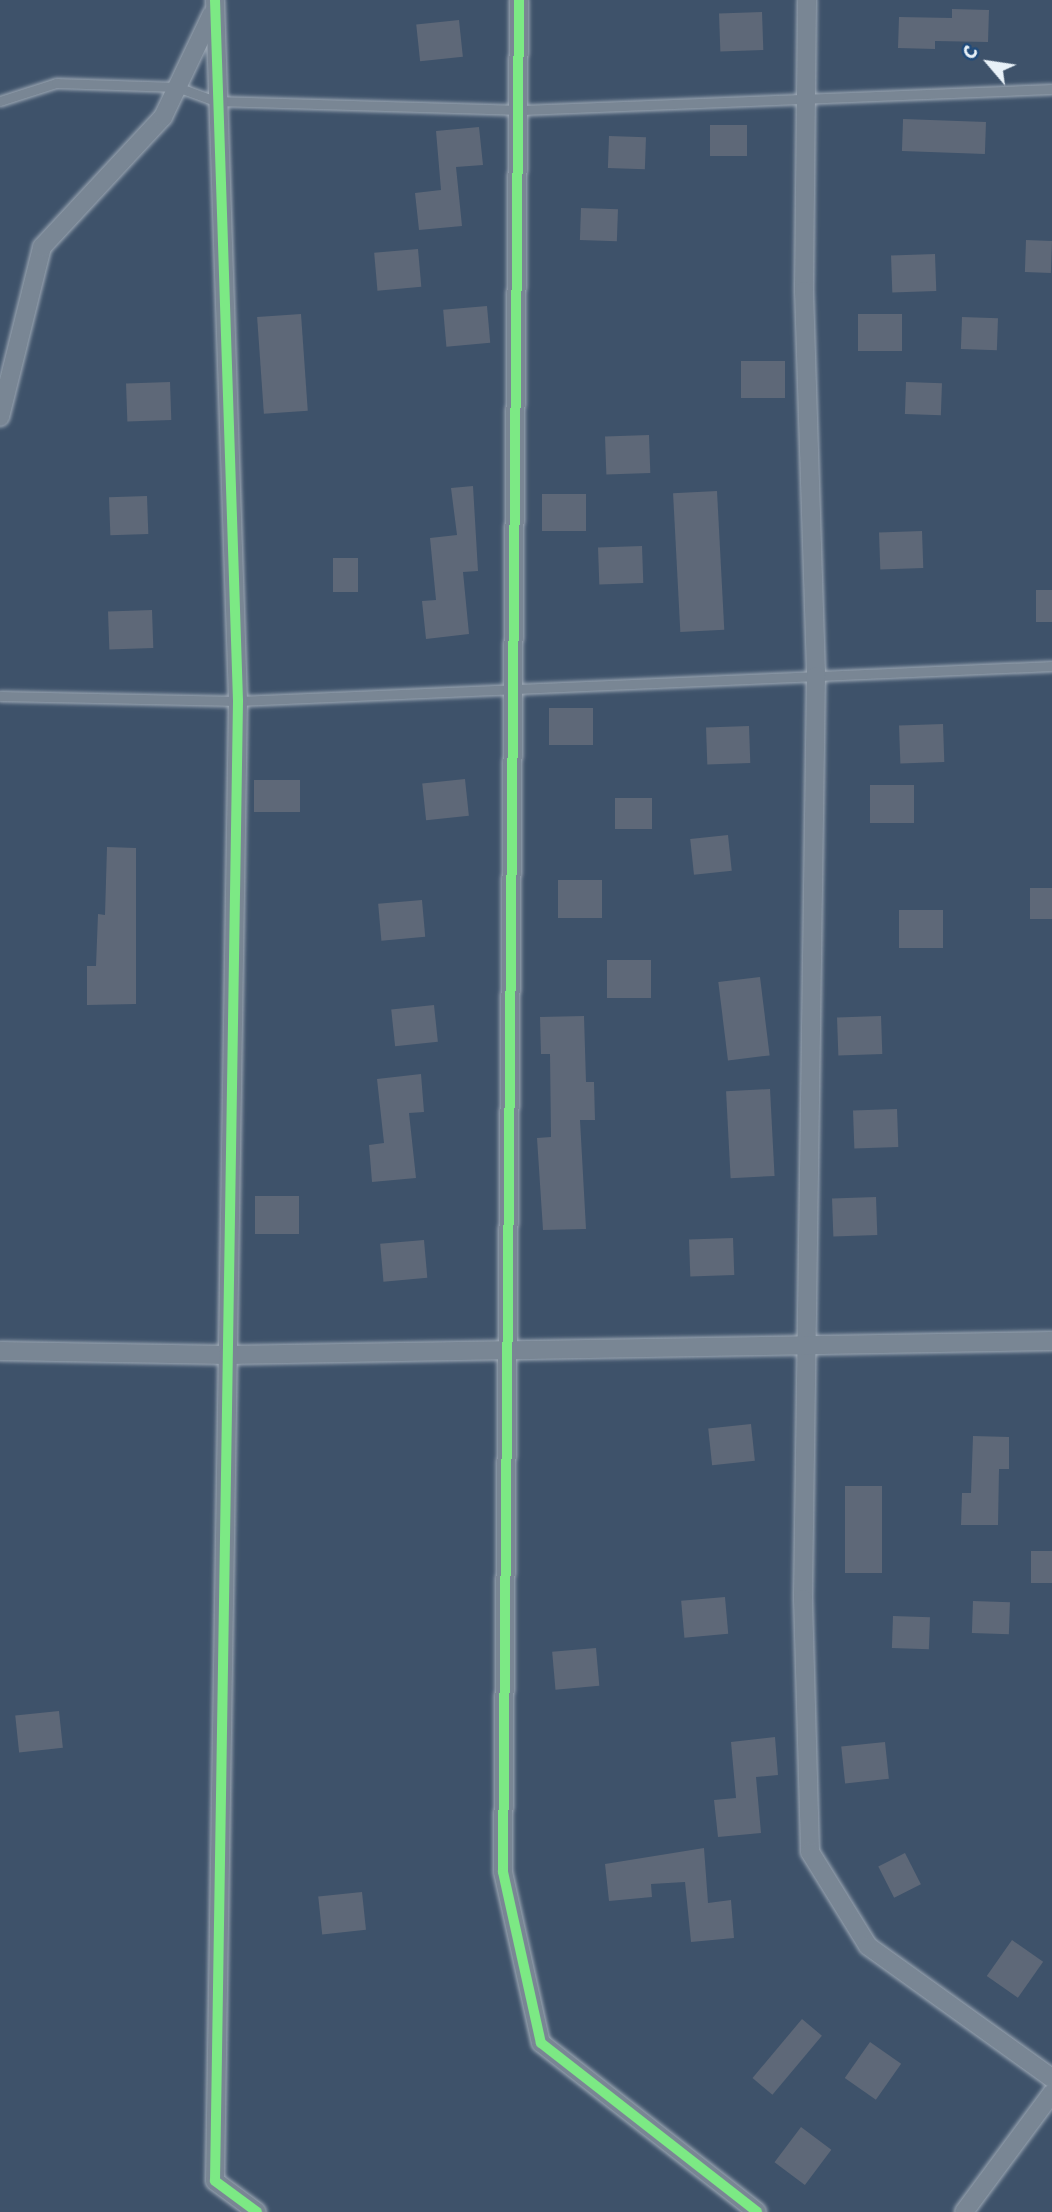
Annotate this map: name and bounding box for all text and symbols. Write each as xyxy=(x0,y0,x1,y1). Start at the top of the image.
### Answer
north arrow xyxy=(954,28,1024,98)
text: С xyxy=(956,41,984,64)

